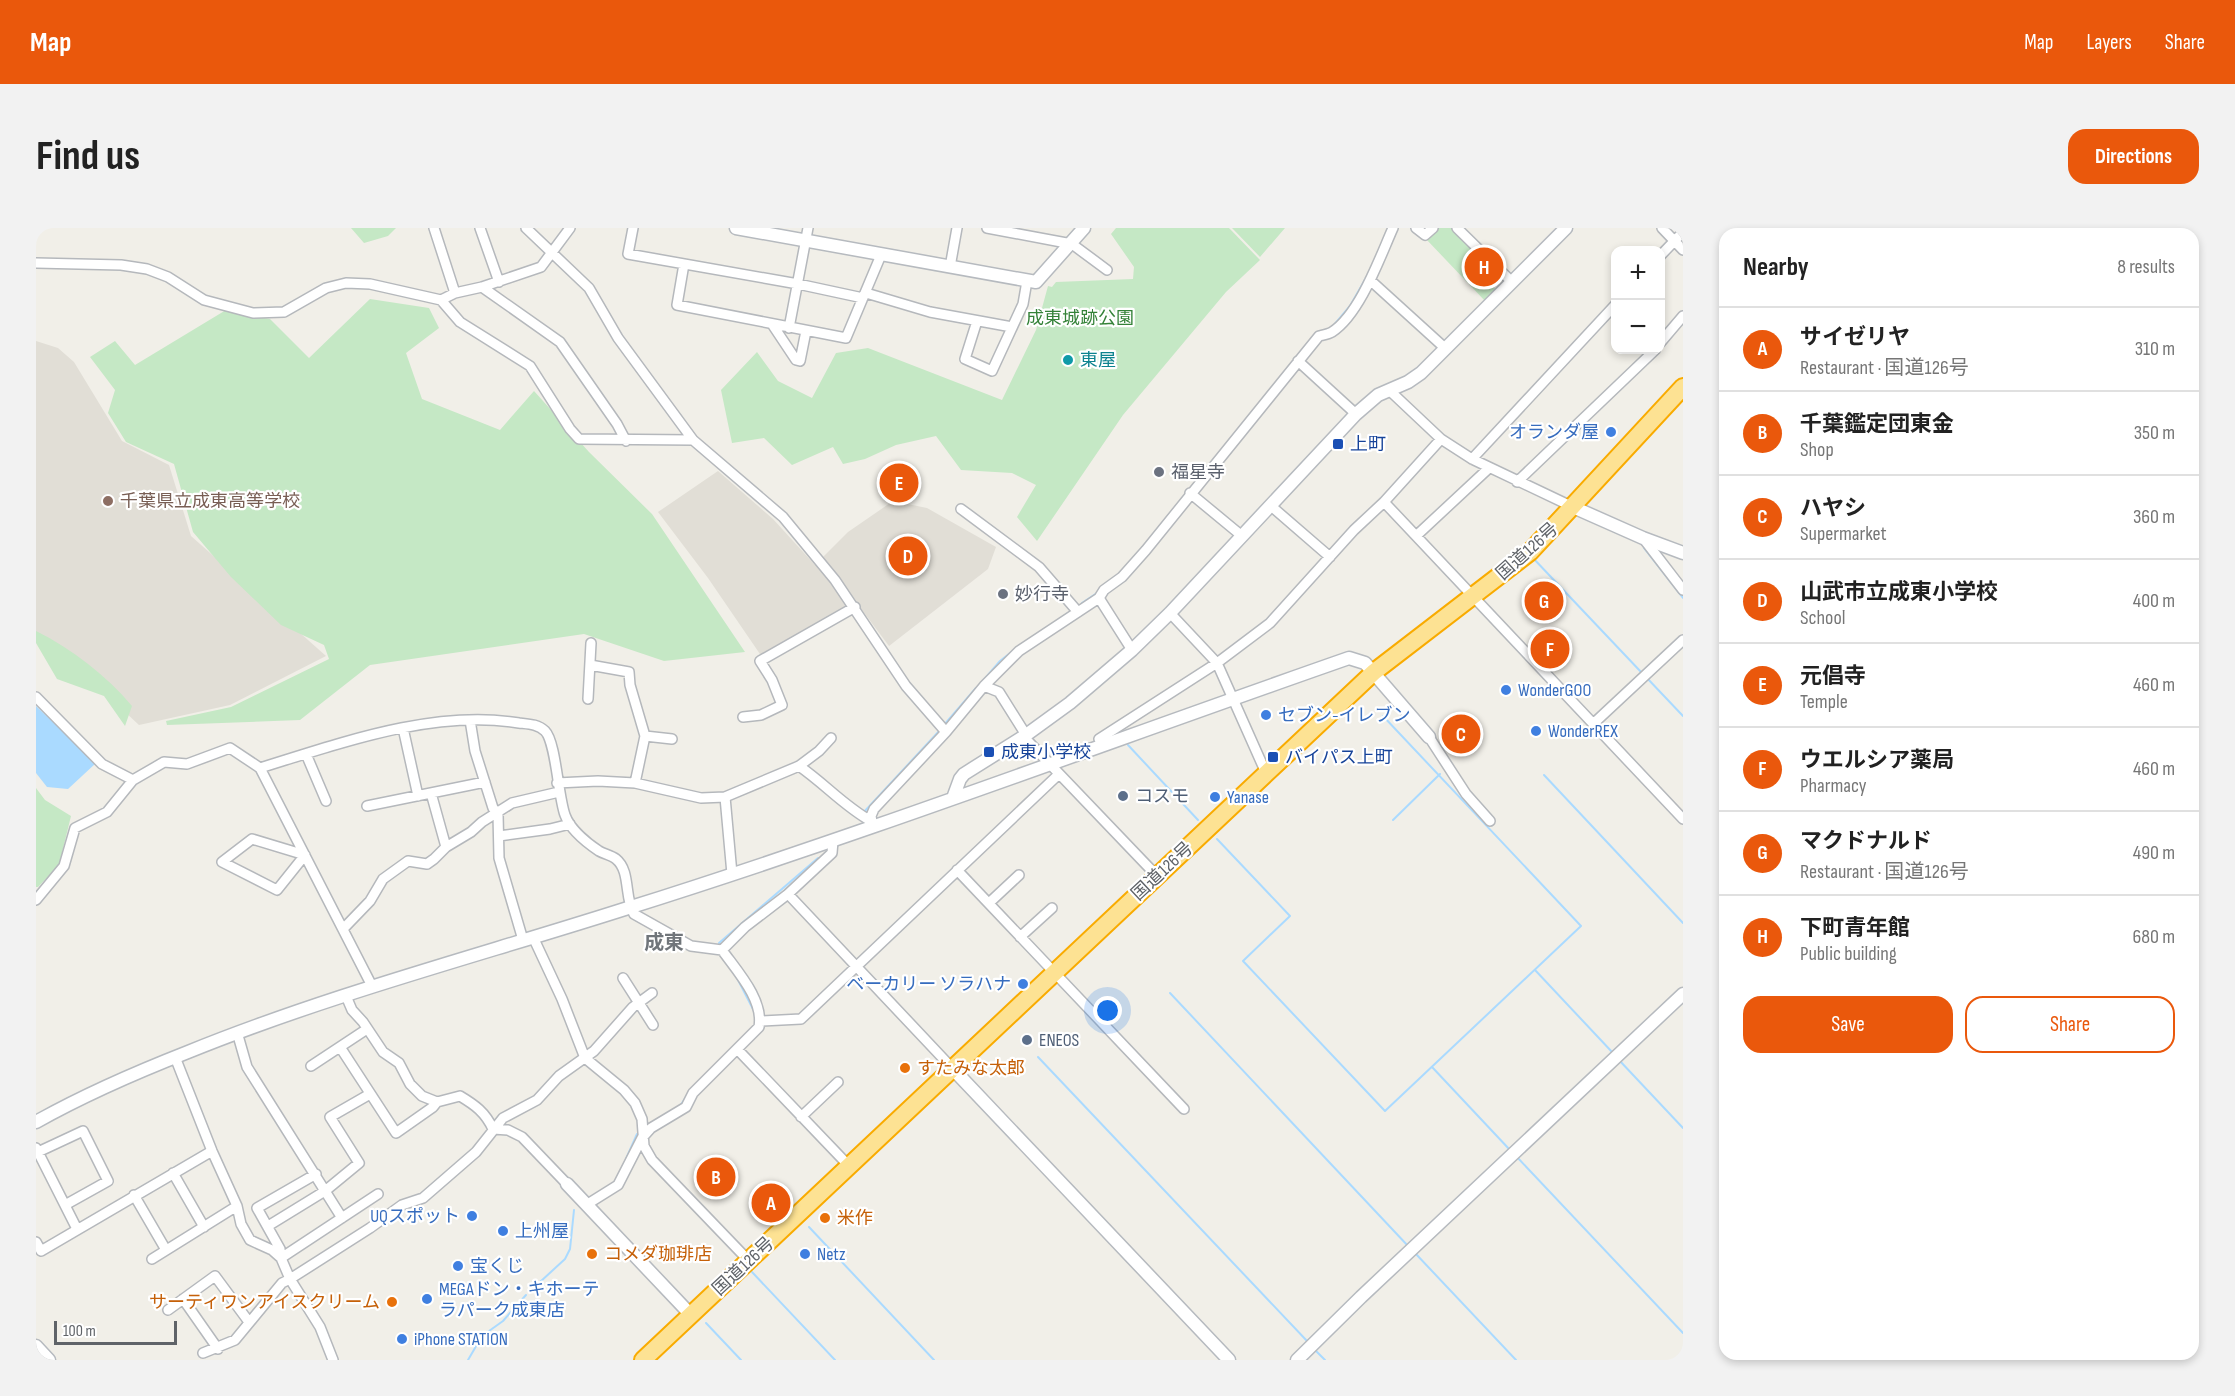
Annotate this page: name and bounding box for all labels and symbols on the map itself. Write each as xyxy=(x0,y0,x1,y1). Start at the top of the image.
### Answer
pin: H xyxy=(1464,244,1504,290)
park label: 成東城跡公園 xyxy=(1026,308,1134,329)
place label: 東屋 xyxy=(1080,350,1116,371)
marker: 東屋 xyxy=(1061,353,1075,367)
place label: オランダ屋 xyxy=(1509,422,1599,443)
marker: オランダ屋 xyxy=(1604,425,1618,439)
place label: 上町 xyxy=(1350,434,1386,455)
marker: 上町 xyxy=(1331,437,1345,451)
pin: E xyxy=(880,460,918,506)
place label: 福星寺 xyxy=(1171,462,1225,483)
marker: 福星寺 xyxy=(1152,465,1166,479)
place label: 千葉県立成東高等学校 xyxy=(120,491,300,512)
marker: 千葉県立成東高等学校 xyxy=(101,494,115,508)
street label: 国道126号 xyxy=(1492,518,1563,585)
pin: D xyxy=(888,534,928,578)
pin: G xyxy=(1524,578,1564,623)
place label: 妙行寺 xyxy=(1015,584,1069,605)
marker: 妙行寺 xyxy=(996,587,1010,601)
pin: F xyxy=(1530,626,1570,672)
place label: WonderGOO xyxy=(1518,680,1591,701)
marker: WonderGOO xyxy=(1499,683,1513,697)
place label: セブン-イレブン xyxy=(1278,705,1411,726)
marker: セブン-イレブン xyxy=(1259,708,1273,722)
pin: C xyxy=(1442,712,1480,756)
place label: WonderREX xyxy=(1548,721,1618,742)
marker: WonderREX xyxy=(1529,724,1543,738)
place label: 成東小学校 xyxy=(1001,742,1091,763)
marker: 成東小学校 xyxy=(982,745,996,759)
place label: バイパス上町 xyxy=(1285,747,1393,768)
marker: バイパス上町 xyxy=(1266,750,1280,764)
place label: コスモ xyxy=(1135,786,1189,807)
place label: Yanase xyxy=(1227,787,1269,808)
marker: コスモ xyxy=(1116,789,1130,803)
marker: Yanase xyxy=(1208,790,1222,804)
street label: 国道126号 xyxy=(1127,838,1197,905)
district label: 成東 xyxy=(644,931,684,955)
place label: ベーカリー ソラハナ xyxy=(846,974,1011,995)
marker: ベーカリー ソラハナ xyxy=(1016,977,1030,991)
your location xyxy=(1093,996,1122,1025)
place label: ENEOS xyxy=(1039,1030,1080,1051)
marker: ENEOS xyxy=(1020,1033,1034,1047)
place label: すたみな太郎 xyxy=(917,1058,1025,1079)
marker: すたみな太郎 xyxy=(898,1061,912,1075)
pin: B xyxy=(696,1154,736,1200)
pin: A xyxy=(752,1180,790,1226)
place label: UQスポット xyxy=(370,1206,460,1227)
place label: 米作 xyxy=(837,1208,873,1229)
marker: UQスポット xyxy=(465,1209,479,1223)
marker: 米作 xyxy=(818,1211,832,1225)
place label: 上州屋 xyxy=(515,1221,569,1242)
marker: 上州屋 xyxy=(496,1224,510,1238)
street label: 国道126号 xyxy=(708,1233,778,1300)
place label: コメダ珈琲店 xyxy=(604,1244,712,1265)
place label: Netz xyxy=(817,1244,846,1265)
marker: コメダ珈琲店 xyxy=(585,1247,599,1261)
marker: Netz xyxy=(798,1247,812,1261)
place label: 宝くじ xyxy=(470,1256,524,1277)
marker: 宝くじ xyxy=(451,1259,465,1273)
place label: MEGAドン・キホーテ ラパーク成東店 xyxy=(439,1279,600,1321)
place label: サーティワンアイスクリーム xyxy=(149,1292,380,1313)
marker: MEGAドン・キホーテ ラパーク成東店 xyxy=(420,1292,434,1306)
marker: サーティワンアイスクリーム xyxy=(385,1295,399,1309)
scale bar xyxy=(54,1318,177,1346)
place label: iPhone STATION xyxy=(414,1329,508,1350)
marker: iPhone STATION xyxy=(395,1332,409,1346)

